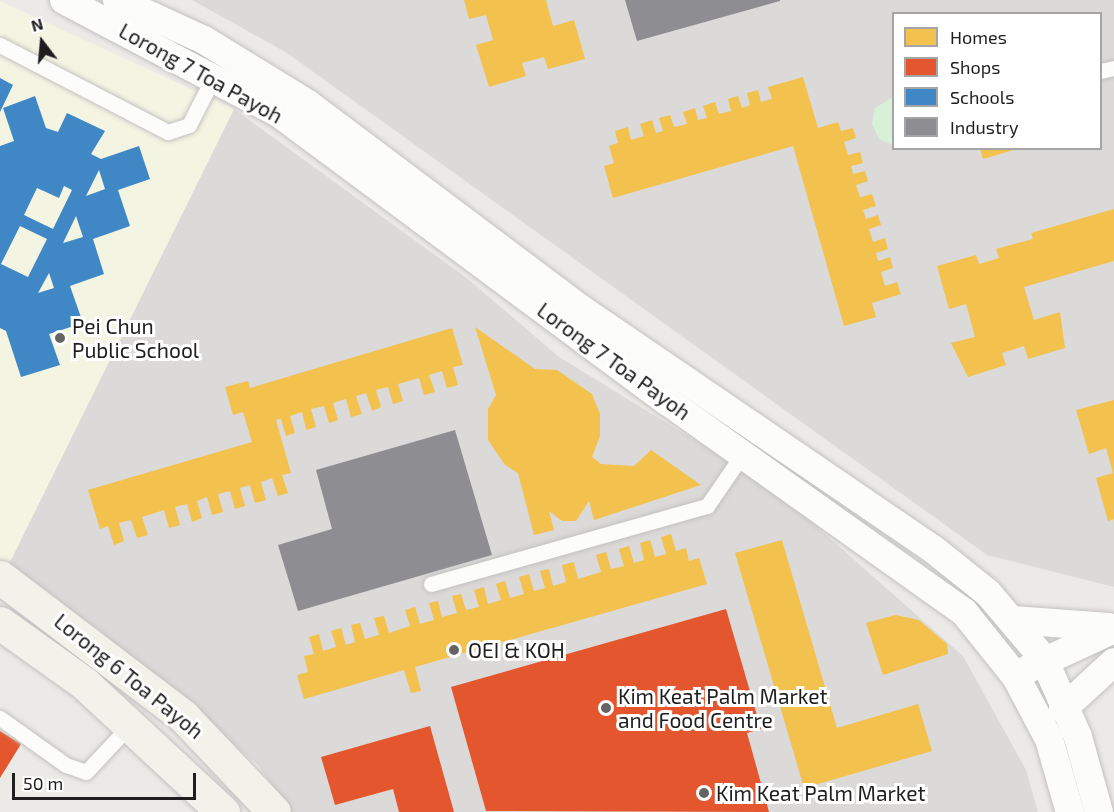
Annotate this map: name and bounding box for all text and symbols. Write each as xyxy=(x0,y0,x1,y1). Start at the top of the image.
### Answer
north arrow xyxy=(12,12,72,72)
legend xyxy=(892,12,1102,150)
text: N xyxy=(29,13,45,35)
street label: Lorong 7 Toa Payoh xyxy=(115,17,287,129)
text: Homes xyxy=(950,26,1007,48)
text: Shops xyxy=(950,56,1000,78)
text: Schools xyxy=(950,86,1014,108)
text: Industry xyxy=(950,116,1019,138)
street label: Lorong 7 Toa Payoh xyxy=(532,297,696,425)
place label: Pei Chun Public School xyxy=(72,313,199,363)
marker: Pei Chun Public School xyxy=(53,331,67,345)
street label: Lorong 6 Toa Payoh xyxy=(49,608,209,744)
place label: OEI & KOH xyxy=(468,637,565,663)
marker: OEI & KOH xyxy=(445,641,463,659)
place label: Kim Keat Palm Market and Food Centre xyxy=(618,683,827,733)
marker: Kim Keat Palm Market and Food Centre xyxy=(599,701,613,715)
scale bar xyxy=(15,761,200,799)
text: 50 m xyxy=(23,772,63,794)
place label: Kim Keat Palm Market xyxy=(716,780,925,806)
marker: Kim Keat Palm Market xyxy=(697,786,711,800)

